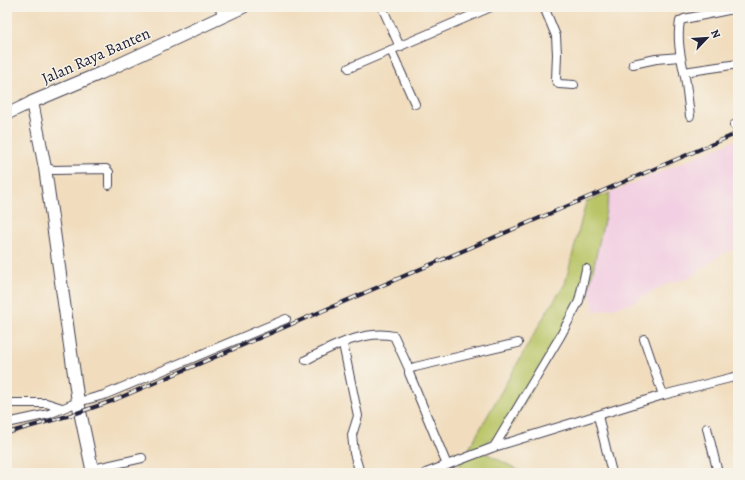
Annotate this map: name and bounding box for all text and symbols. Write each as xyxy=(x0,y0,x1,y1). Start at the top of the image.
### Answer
north arrow xyxy=(687,18,727,58)
street label: Jalan Raya Banten xyxy=(38,22,154,90)
text: N xyxy=(707,27,724,41)

